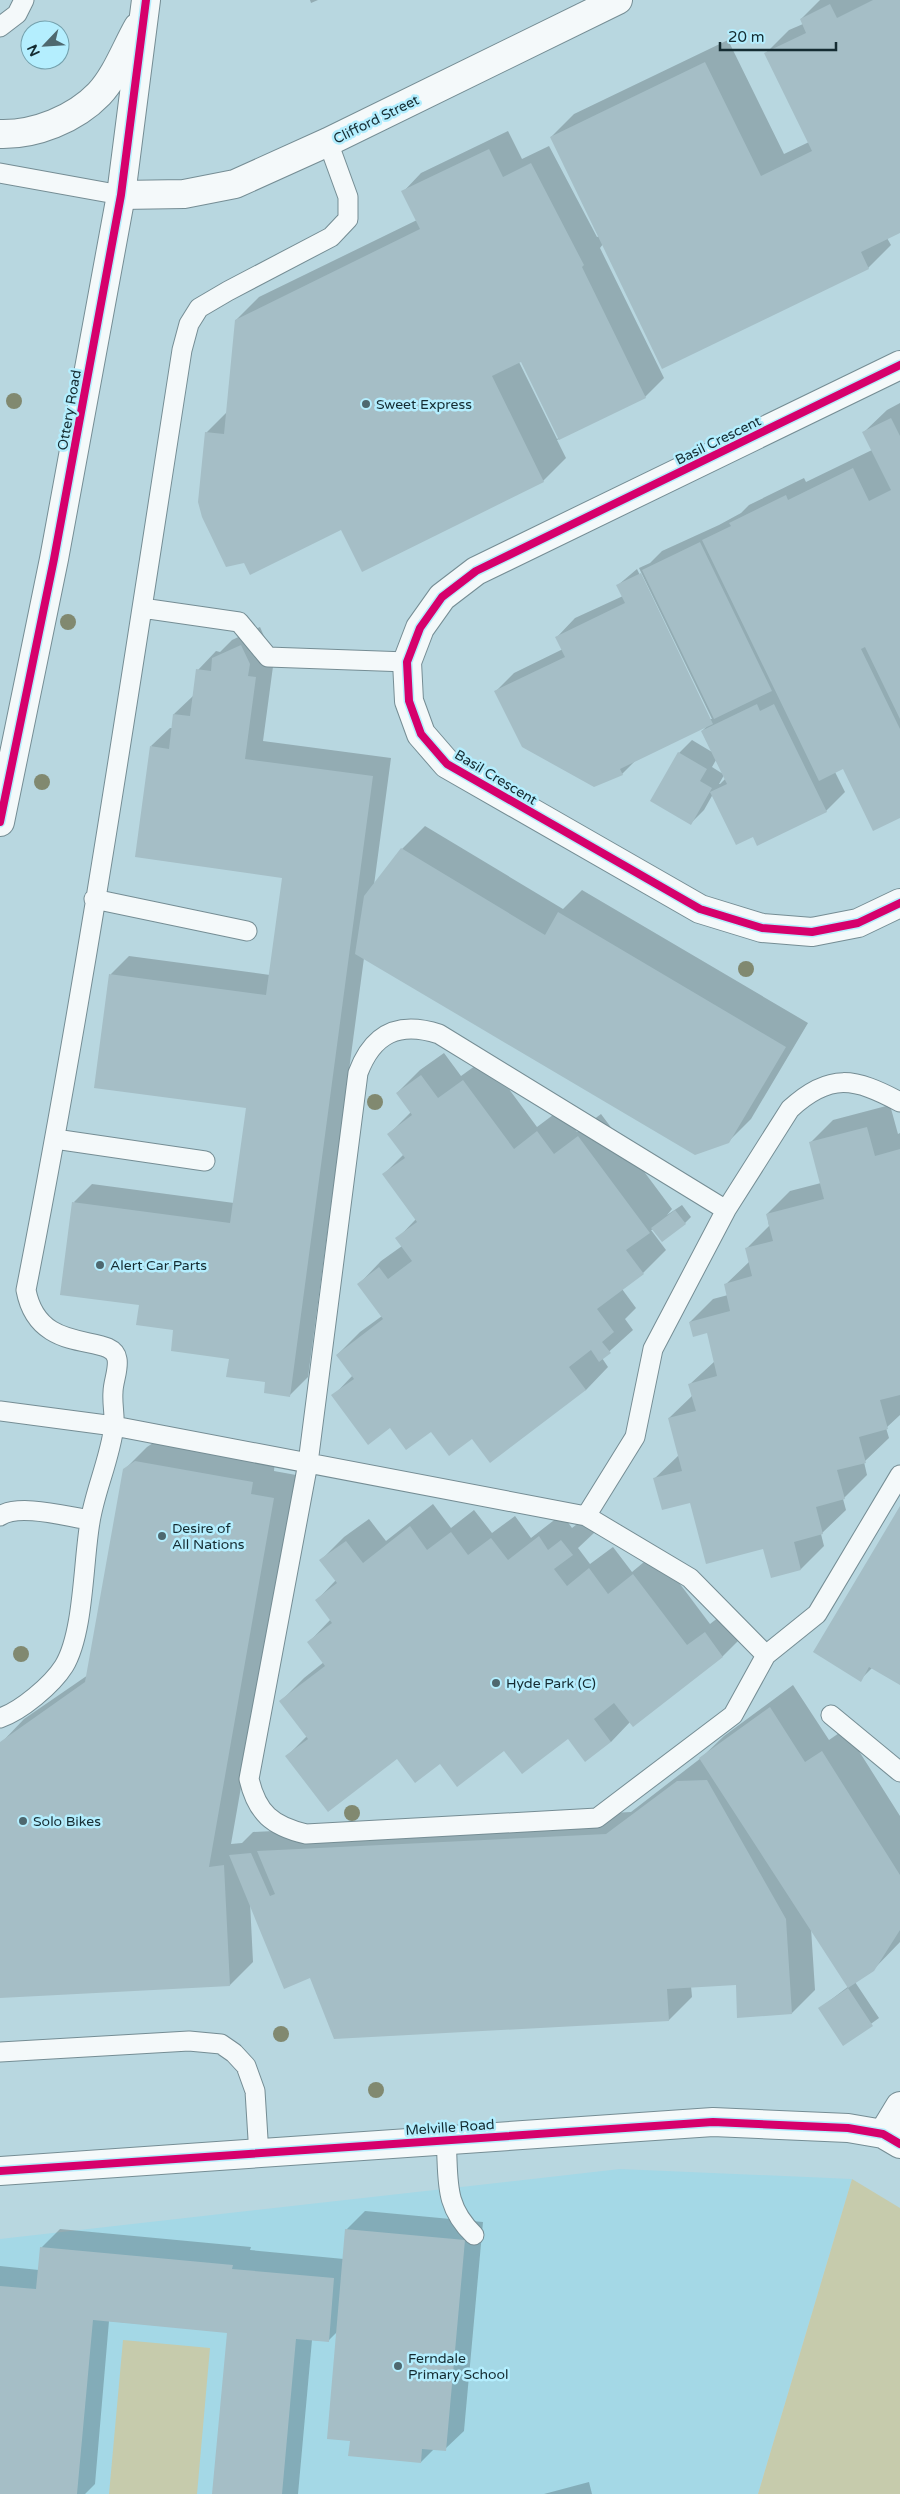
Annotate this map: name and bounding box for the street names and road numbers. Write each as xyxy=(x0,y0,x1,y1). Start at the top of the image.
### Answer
street label: Clifford Street xyxy=(331,91,422,148)
street label: Ottery Road xyxy=(54,368,85,452)
street label: Basil Crescent xyxy=(673,412,764,469)
street label: Basil Crescent xyxy=(451,746,541,809)
street label: Melville Road xyxy=(405,2116,495,2139)

